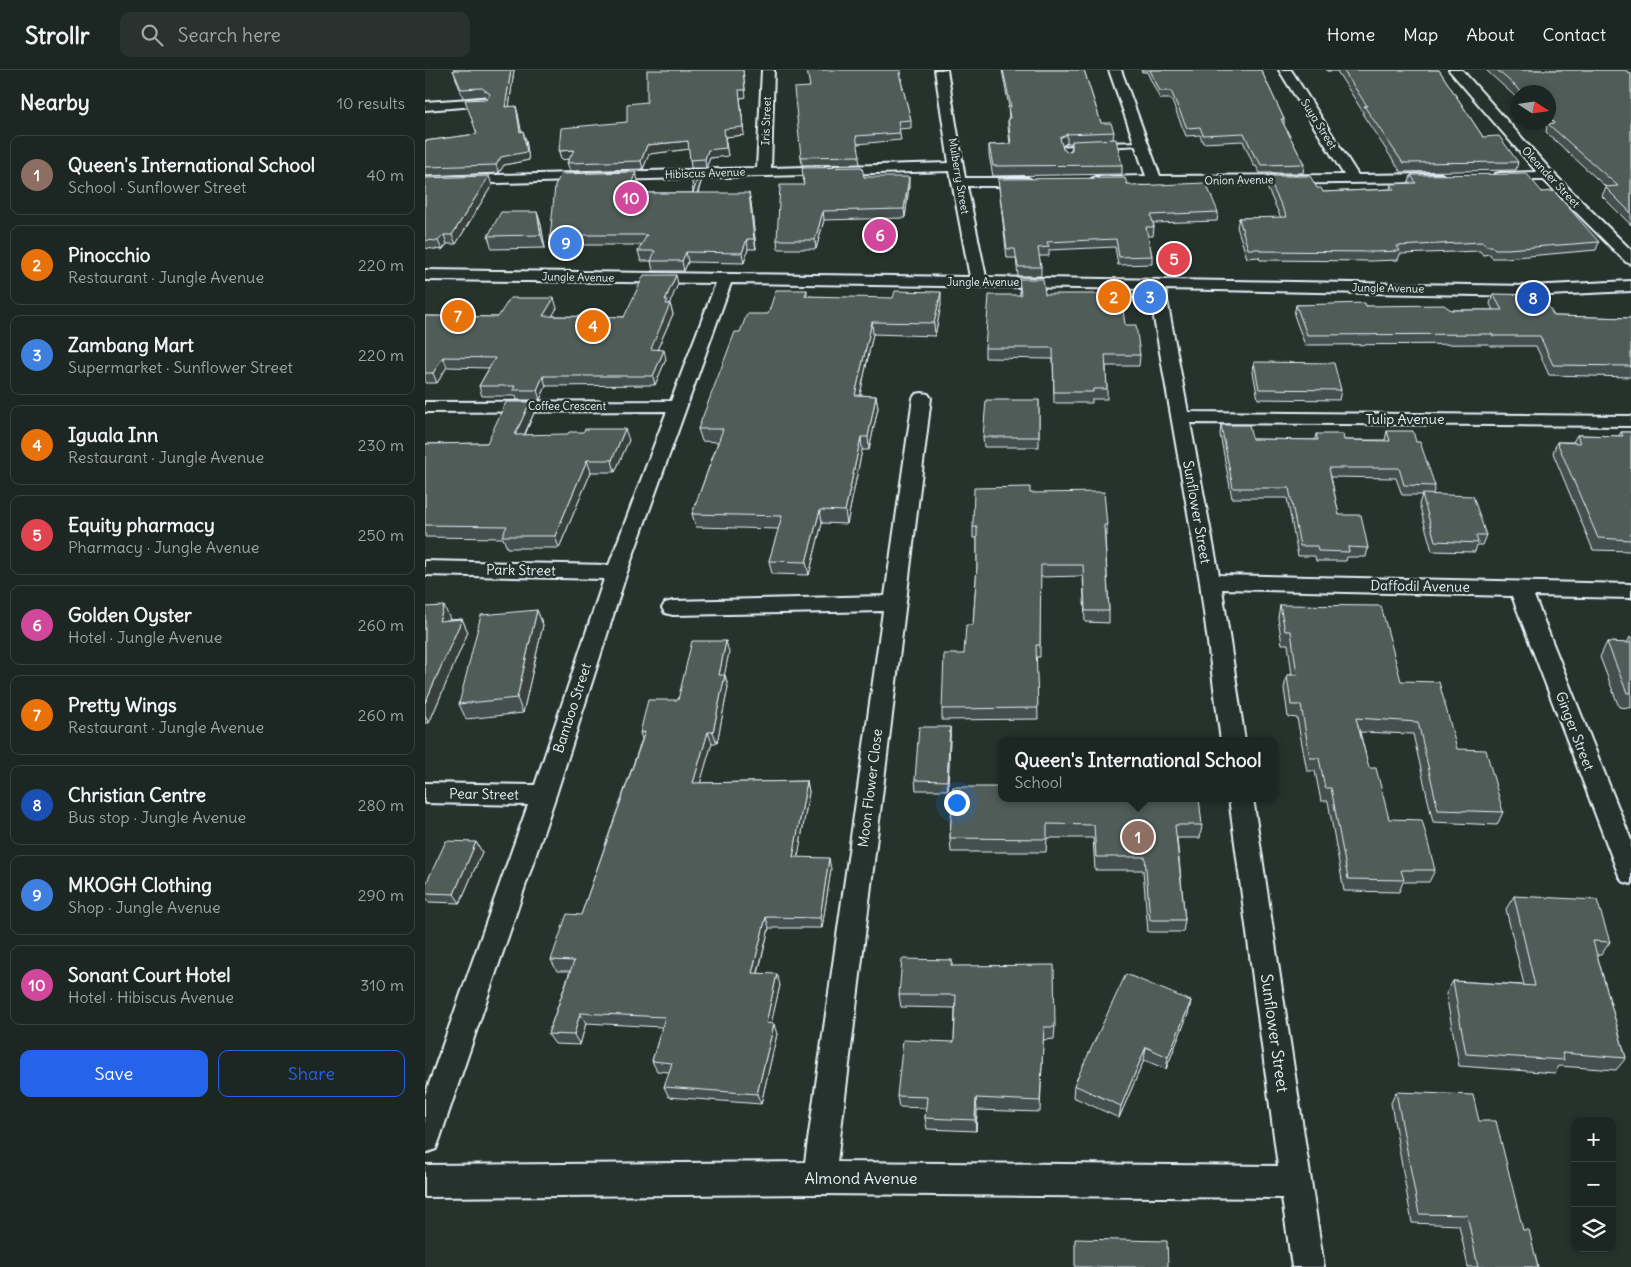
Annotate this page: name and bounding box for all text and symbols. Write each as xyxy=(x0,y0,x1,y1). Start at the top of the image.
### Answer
search box xyxy=(120,12,470,57)
text: Strollr xyxy=(25,20,90,50)
icon: search xyxy=(138,21,166,49)
text: Search here xyxy=(178,23,281,47)
text: Home xyxy=(1327,23,1375,46)
text: Map xyxy=(1403,23,1438,46)
text: About xyxy=(1466,23,1514,46)
text: Contact xyxy=(1542,23,1606,46)
north arrow xyxy=(1511,85,1556,130)
text: Nearby xyxy=(20,89,90,116)
text: 10 results xyxy=(337,93,405,113)
street label: Iris Street xyxy=(758,96,774,146)
street label: Suya Street xyxy=(1298,96,1340,152)
street label: Mulberry Street xyxy=(945,137,973,215)
street label: Oleander Street xyxy=(1519,144,1583,211)
text: Queen's International School xyxy=(68,153,315,177)
text: 1 xyxy=(34,165,40,185)
text: 40 m xyxy=(366,165,404,185)
street label: Hibiscus Avenue xyxy=(665,165,746,181)
street label: Onion Avenue xyxy=(1204,172,1274,188)
text: School · Sunflower Street xyxy=(68,177,246,197)
pin: 10 xyxy=(615,179,647,217)
pin: 6 xyxy=(864,216,896,254)
pin: 9 xyxy=(550,224,582,262)
pin: 5 xyxy=(1158,240,1190,278)
text: Pinocchio xyxy=(68,243,150,267)
text: 2 xyxy=(33,255,41,275)
text: 220 m xyxy=(358,255,404,275)
text: Restaurant · Jungle Avenue xyxy=(68,267,264,287)
street label: Jungle Avenue xyxy=(542,269,614,285)
street label: Jungle Avenue xyxy=(947,275,1019,289)
pin: 2 xyxy=(1098,278,1130,316)
pin: 3 xyxy=(1134,278,1166,316)
pin: 8 xyxy=(1517,279,1549,317)
street label: Jungle Avenue xyxy=(1352,280,1424,296)
pin: 7 xyxy=(442,297,474,335)
pin: 4 xyxy=(577,307,609,345)
text: Zambang Mart xyxy=(68,333,194,357)
text: 3 xyxy=(32,345,42,365)
text: 220 m xyxy=(358,345,404,365)
text: Supermarket · Sunflower Street xyxy=(68,357,293,377)
street label: Coffee Crescent xyxy=(528,399,606,413)
street label: Tulip Avenue xyxy=(1365,410,1445,428)
text: Iguala Inn xyxy=(68,423,158,447)
text: 4 xyxy=(32,435,42,455)
text: 230 m xyxy=(358,435,404,455)
text: Restaurant · Jungle Avenue xyxy=(68,447,264,467)
street label: Sunflower Street xyxy=(1179,459,1215,565)
text: Equity pharmacy xyxy=(68,513,215,537)
text: 5 xyxy=(32,525,42,545)
text: 250 m xyxy=(358,525,404,545)
text: Pharmacy · Jungle Avenue xyxy=(68,537,259,557)
street label: Park Street xyxy=(486,560,556,580)
street label: Daffodil Avenue xyxy=(1370,576,1470,596)
text: Golden Oyster xyxy=(68,603,192,627)
text: 6 xyxy=(32,615,42,635)
text: 260 m xyxy=(358,615,404,635)
text: Hotel · Jungle Avenue xyxy=(68,627,222,647)
street label: Bamboo Street xyxy=(549,660,595,755)
street label: Ginger Street xyxy=(1552,689,1598,773)
text: Pretty Wings xyxy=(68,693,177,717)
text: 7 xyxy=(33,705,41,725)
text: 260 m xyxy=(358,705,404,725)
text: Restaurant · Jungle Avenue xyxy=(68,717,264,737)
street label: Moon Flower Close xyxy=(854,728,886,848)
popup xyxy=(998,737,1278,802)
text: Queen's International School xyxy=(1014,748,1262,772)
text: School xyxy=(1014,772,1062,792)
text: Christian Centre xyxy=(68,783,206,807)
street label: Pear Street xyxy=(449,784,519,804)
your location xyxy=(944,790,970,816)
text: 8 xyxy=(32,795,42,815)
text: 280 m xyxy=(358,795,404,815)
text: Bus stop · Jungle Avenue xyxy=(68,807,246,827)
pin: 1 xyxy=(1122,818,1154,856)
text: MKOGH Clothing xyxy=(68,873,212,897)
text: 9 xyxy=(32,885,42,905)
text: 290 m xyxy=(358,885,404,905)
text: Shop · Jungle Avenue xyxy=(68,897,221,917)
text: Sonant Court Hotel xyxy=(68,963,231,987)
street label: Sunflower Street xyxy=(1257,972,1293,1094)
text: 10 xyxy=(29,975,45,995)
text: 310 m xyxy=(360,975,404,995)
text: Hotel · Hibiscus Avenue xyxy=(68,987,234,1007)
button: Save xyxy=(20,1050,208,1097)
button: Share xyxy=(218,1050,405,1097)
map controls xyxy=(1571,1117,1616,1252)
button: + xyxy=(1571,1117,1616,1162)
button: − xyxy=(1571,1162,1616,1207)
street label: Almond Avenue xyxy=(805,1168,918,1188)
button: layers xyxy=(1571,1207,1616,1252)

